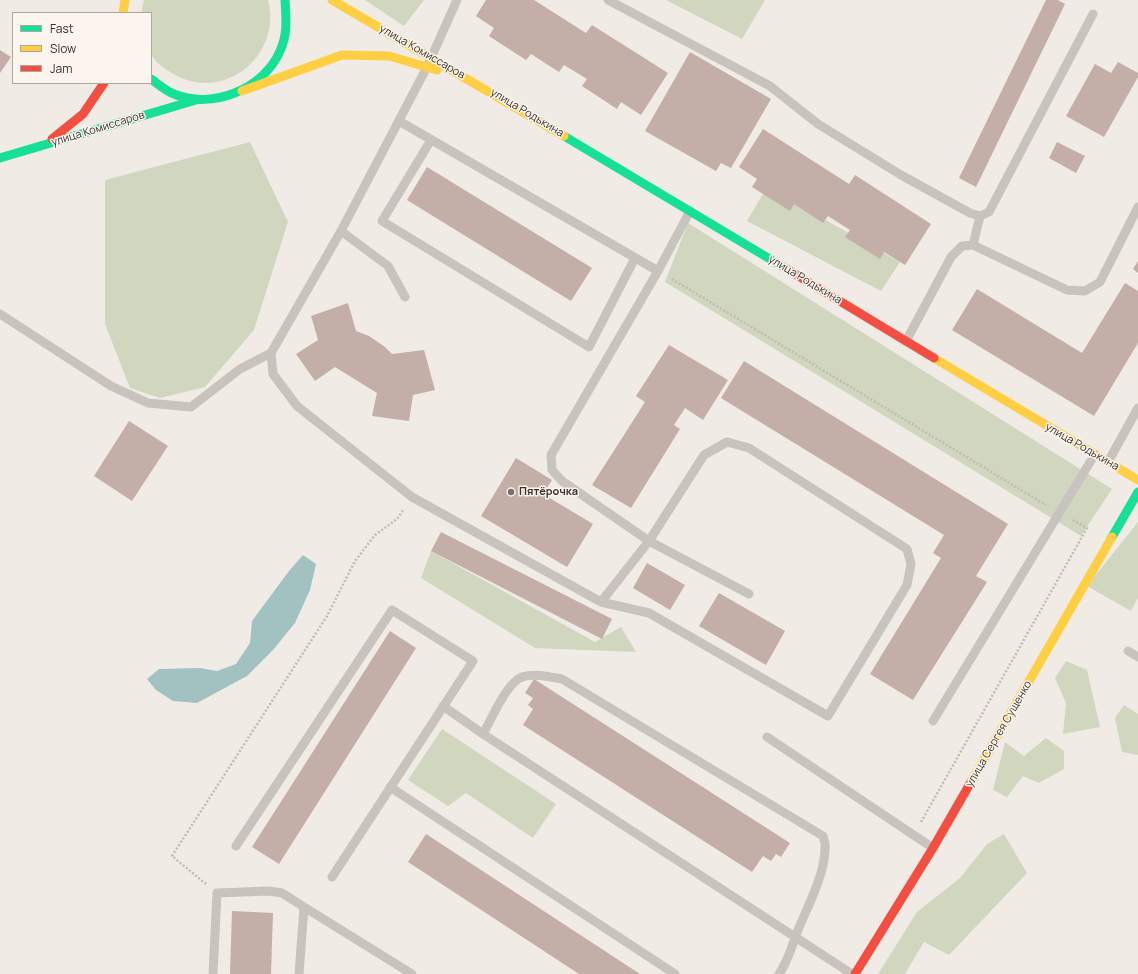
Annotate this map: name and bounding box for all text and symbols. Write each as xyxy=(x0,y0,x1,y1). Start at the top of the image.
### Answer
legend xyxy=(12,12,152,84)
text: Fast xyxy=(50,20,74,37)
street label: улица Комиссаров xyxy=(377,22,467,82)
text: Slow xyxy=(50,40,76,57)
text: Jam xyxy=(50,60,72,77)
street label: улица Родькина xyxy=(488,86,566,140)
street label: улица Комиссаров xyxy=(50,109,146,149)
street label: улица Родькина xyxy=(766,253,844,307)
street label: улица Родькина xyxy=(1043,420,1121,474)
place label: Пятёрочка xyxy=(519,485,578,499)
marker: Пятёрочка xyxy=(506,487,516,497)
street label: улица Сергея Сущенко xyxy=(963,678,1035,790)

